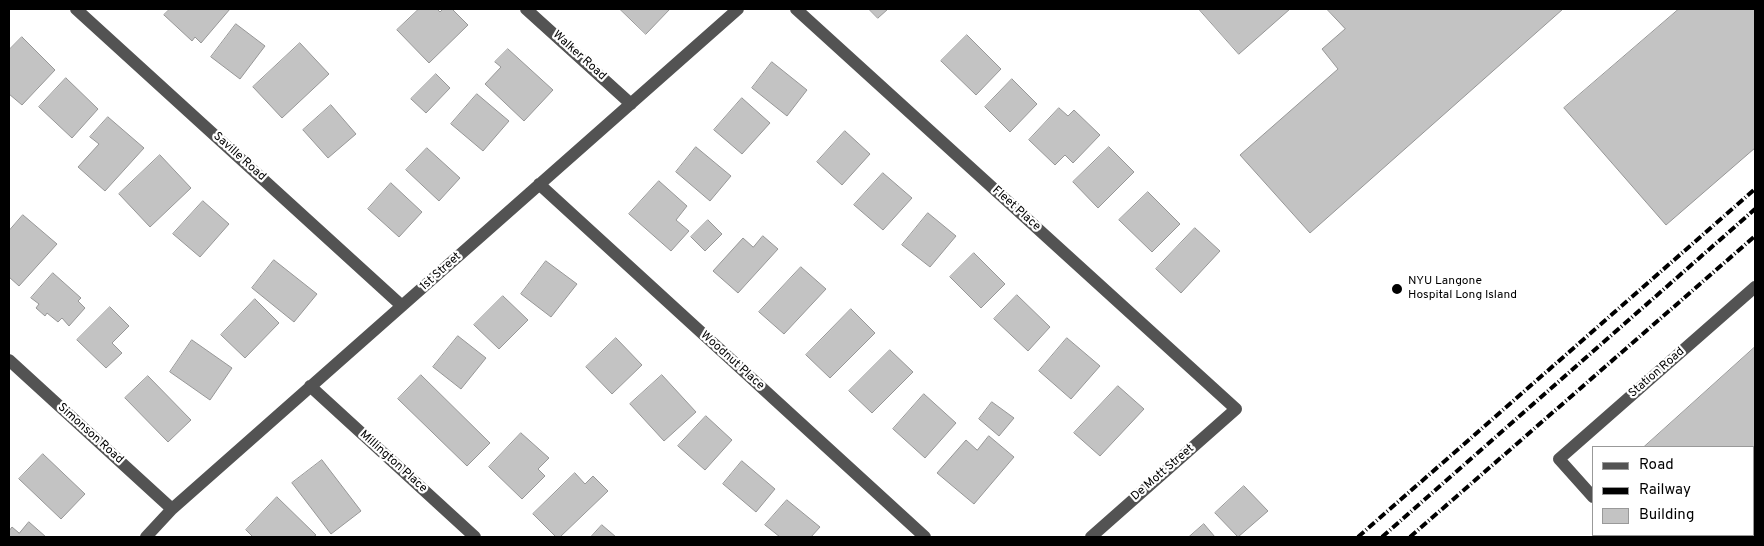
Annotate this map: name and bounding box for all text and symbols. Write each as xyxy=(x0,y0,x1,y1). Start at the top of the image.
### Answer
street label: Walker Road xyxy=(549,28,609,84)
street label: Saville Road xyxy=(210,130,268,184)
street label: Fleet Place xyxy=(989,184,1043,234)
street label: 1st Street xyxy=(418,250,464,294)
place label: NYU Langone Hospital Long Island xyxy=(1408,275,1517,303)
marker: NYU Langone Hospital Long Island xyxy=(1390,282,1404,296)
street label: Woodnut Place xyxy=(697,329,767,393)
street label: Station Road xyxy=(1626,345,1688,401)
street label: Simonson Road xyxy=(54,401,126,467)
street label: Millington Place xyxy=(356,428,430,496)
street label: De Mott Street xyxy=(1129,442,1197,504)
legend xyxy=(1592,446,1754,536)
text: Road xyxy=(1639,456,1674,475)
text: Railway xyxy=(1639,481,1691,500)
text: Building xyxy=(1639,506,1694,525)

